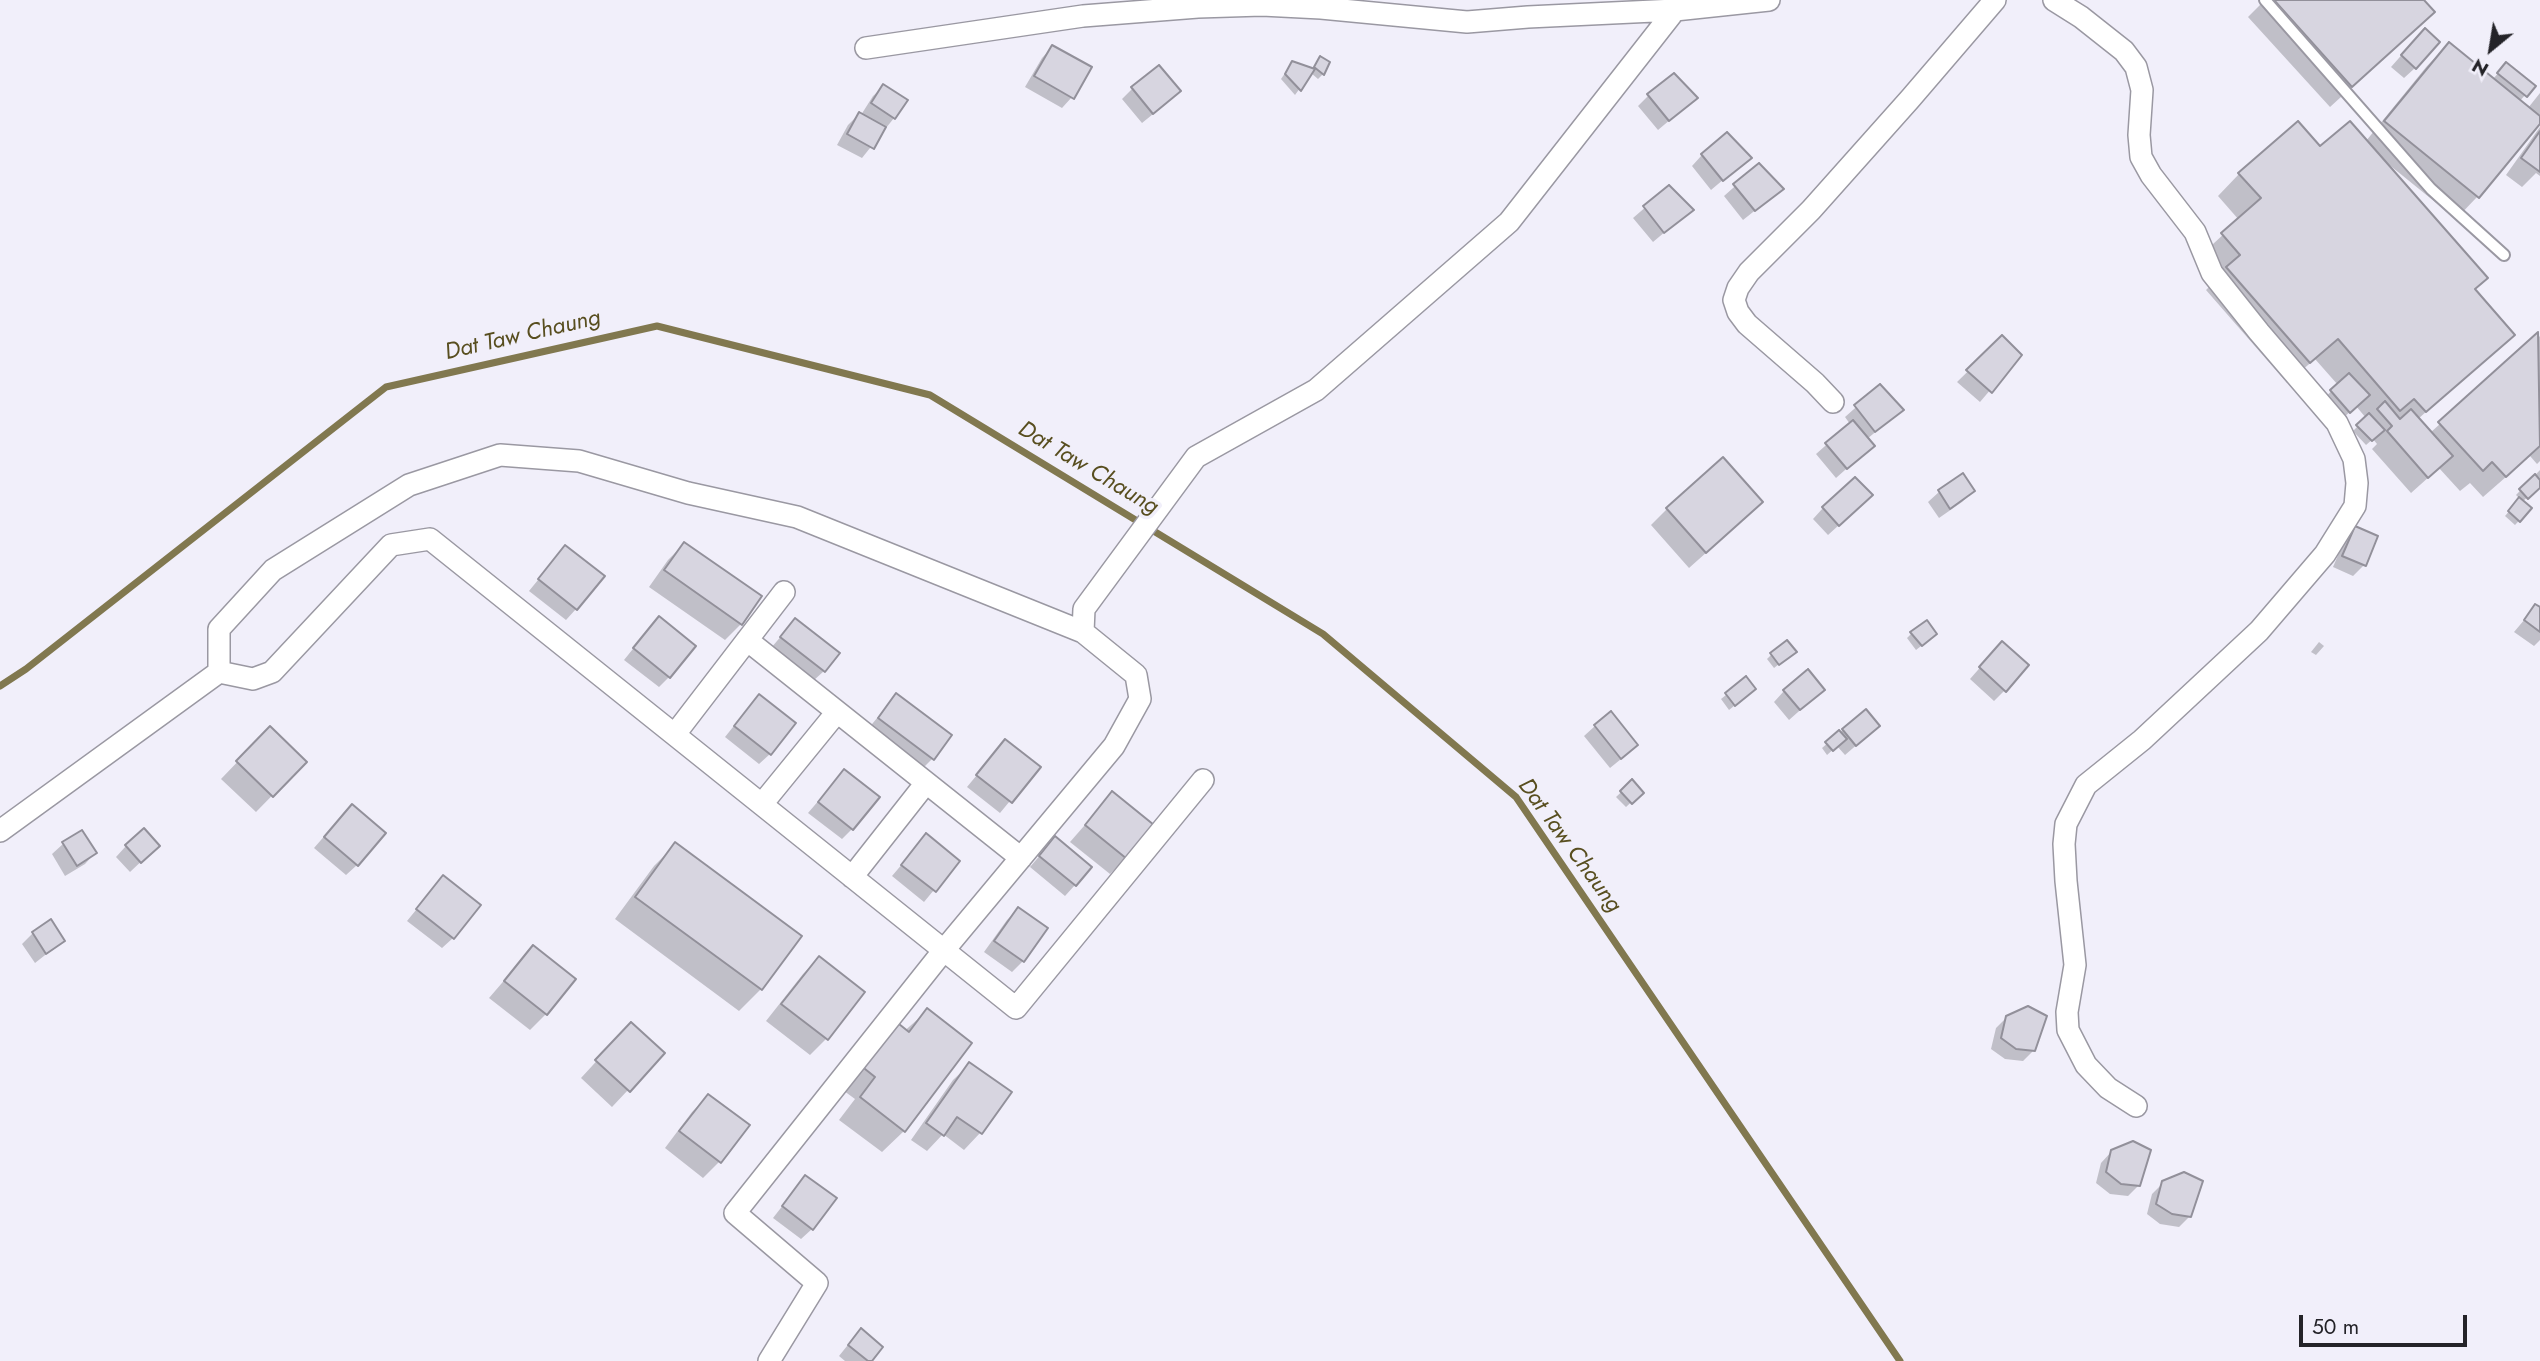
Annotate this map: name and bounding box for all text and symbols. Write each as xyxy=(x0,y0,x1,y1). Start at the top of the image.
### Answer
north arrow xyxy=(2456,14,2526,84)
text: N xyxy=(2467,52,2494,83)
water label: Dat Taw Chaung xyxy=(443,305,603,367)
water label: Dat Taw Chaung xyxy=(1013,416,1163,522)
water label: Dat Taw Chaung xyxy=(1511,774,1627,918)
scale bar xyxy=(2302,1302,2470,1346)
text: 50 m xyxy=(2312,1312,2359,1342)

